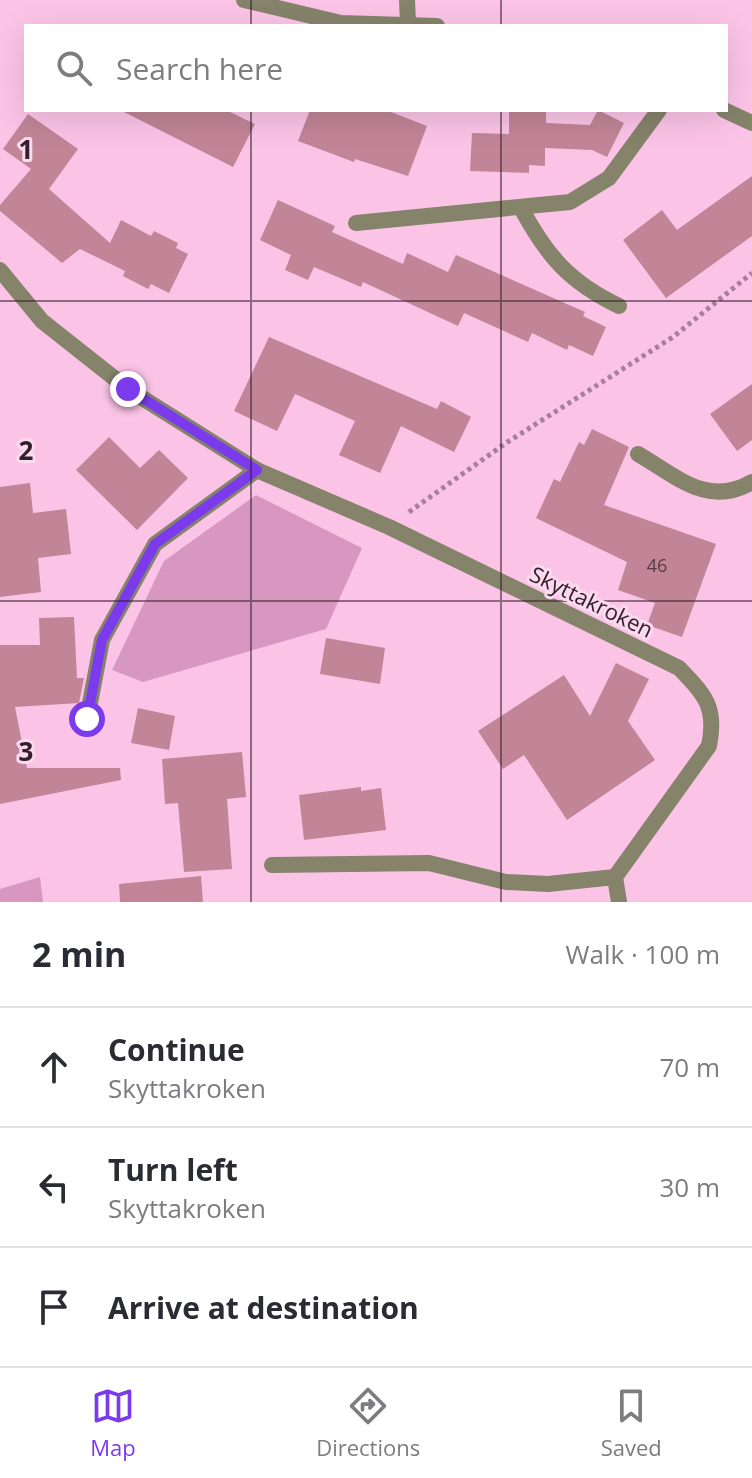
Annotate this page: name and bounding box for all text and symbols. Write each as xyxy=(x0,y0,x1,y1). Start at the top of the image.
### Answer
search box xyxy=(24,24,728,112)
icon: search xyxy=(52,46,96,90)
text: Search here xyxy=(116,48,283,89)
text: 1 xyxy=(19,131,33,167)
route end xyxy=(110,371,146,407)
text: 2 xyxy=(19,432,34,468)
house number: 46 xyxy=(647,553,667,577)
street label: Skyttakroken xyxy=(525,558,659,644)
route start xyxy=(69,701,105,737)
text: 3 xyxy=(19,733,33,769)
text: 2 min xyxy=(32,931,126,977)
text: Walk · 100 m xyxy=(566,936,720,972)
text: Continue xyxy=(108,1029,245,1070)
icon: ahead xyxy=(32,1045,76,1089)
text: 70 m xyxy=(659,1049,720,1085)
text: Skyttakroken xyxy=(108,1070,266,1106)
text: Turn left xyxy=(108,1149,238,1190)
icon: left xyxy=(32,1165,76,1209)
text: 30 m xyxy=(659,1169,720,1205)
text: Skyttakroken xyxy=(108,1190,266,1226)
icon: arrive xyxy=(32,1285,76,1329)
text: Arrive at destination xyxy=(108,1287,419,1328)
tab: Map xyxy=(90,1384,136,1462)
tab: Directions xyxy=(316,1384,420,1462)
tab: Saved xyxy=(601,1384,662,1462)

